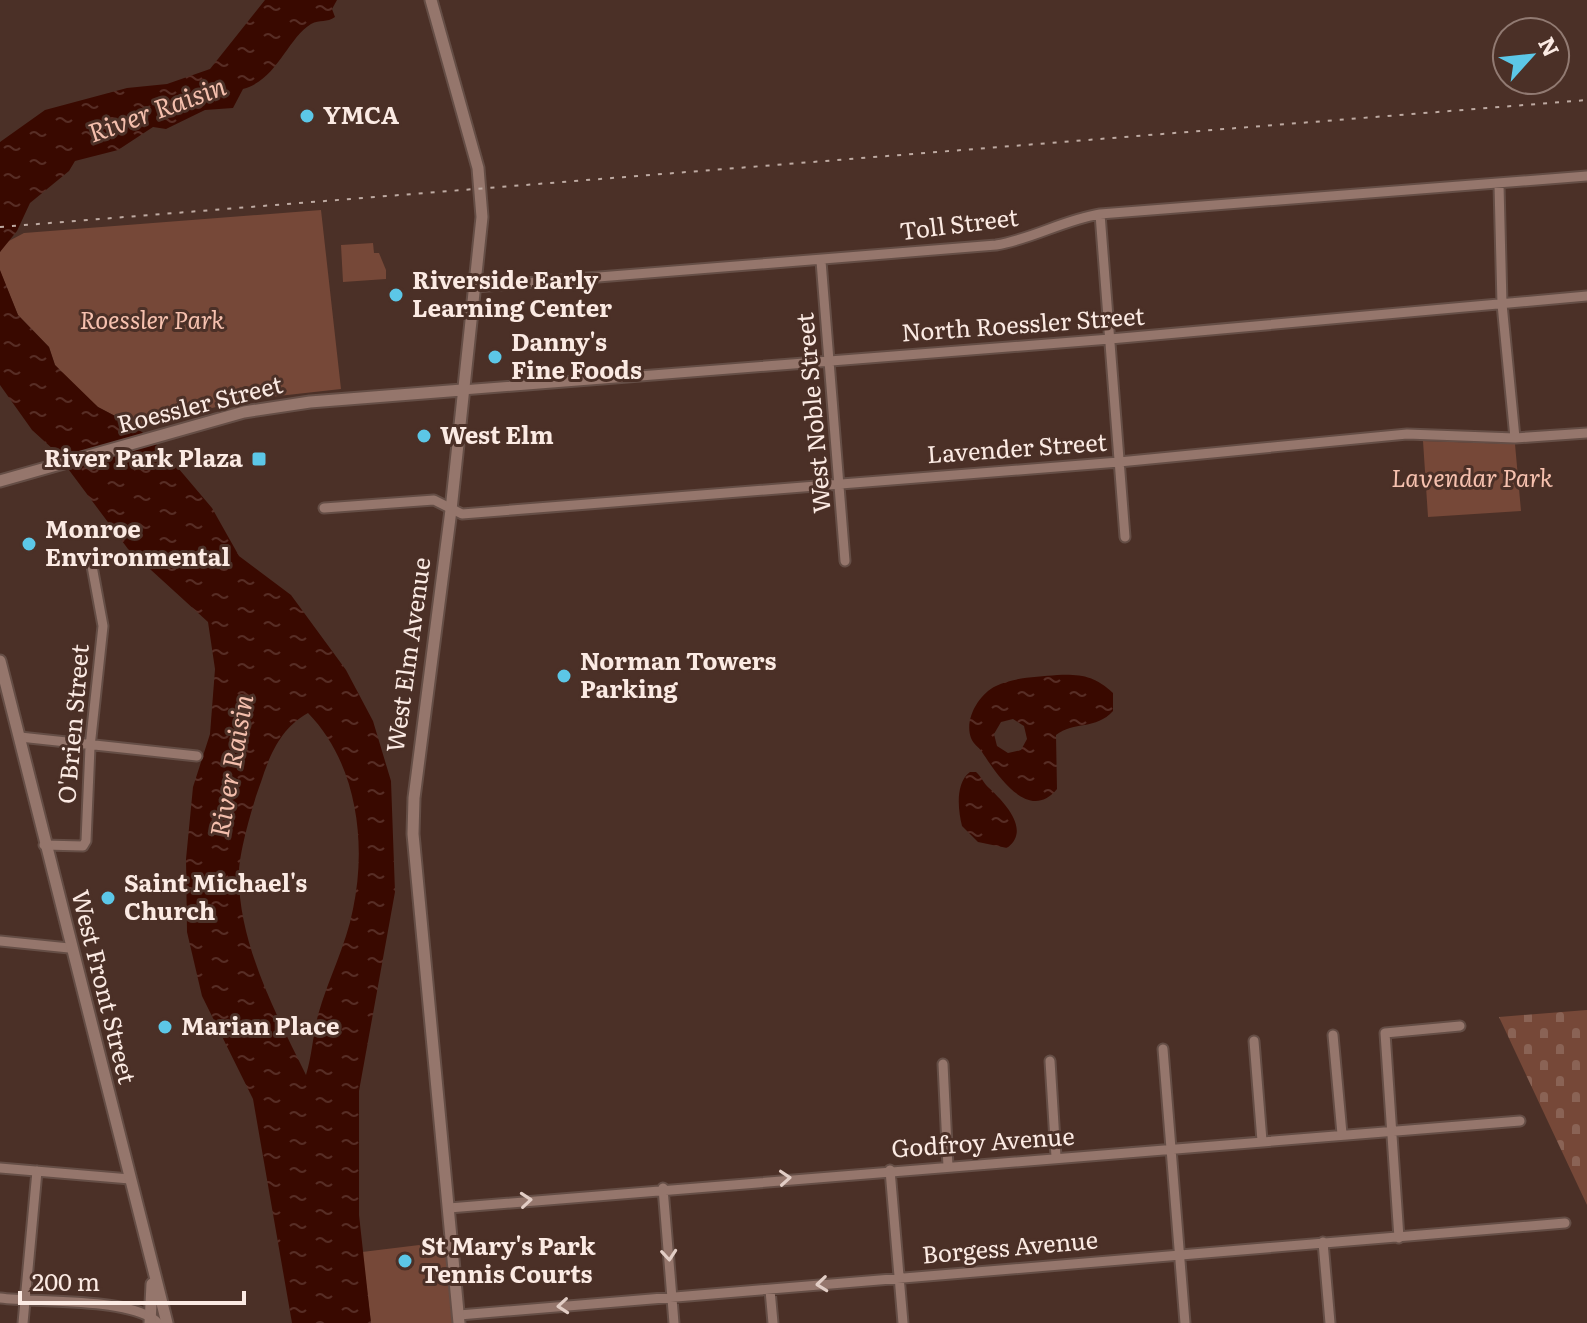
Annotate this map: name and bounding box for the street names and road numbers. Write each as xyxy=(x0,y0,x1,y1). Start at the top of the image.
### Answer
street label: Toll Street xyxy=(897,198,1020,247)
street label: North Roessler Street xyxy=(900,297,1146,348)
street label: West Noble Street xyxy=(785,311,838,515)
street label: Roessler Street xyxy=(113,365,286,440)
street label: Lavender Street xyxy=(926,423,1108,470)
street label: West Elm Avenue xyxy=(376,555,438,754)
street label: O'Brien Street xyxy=(47,642,96,805)
street label: West Front Street xyxy=(64,886,147,1087)
street label: Godfroy Avenue xyxy=(890,1117,1076,1164)
street label: Borgess Avenue xyxy=(920,1220,1099,1271)

